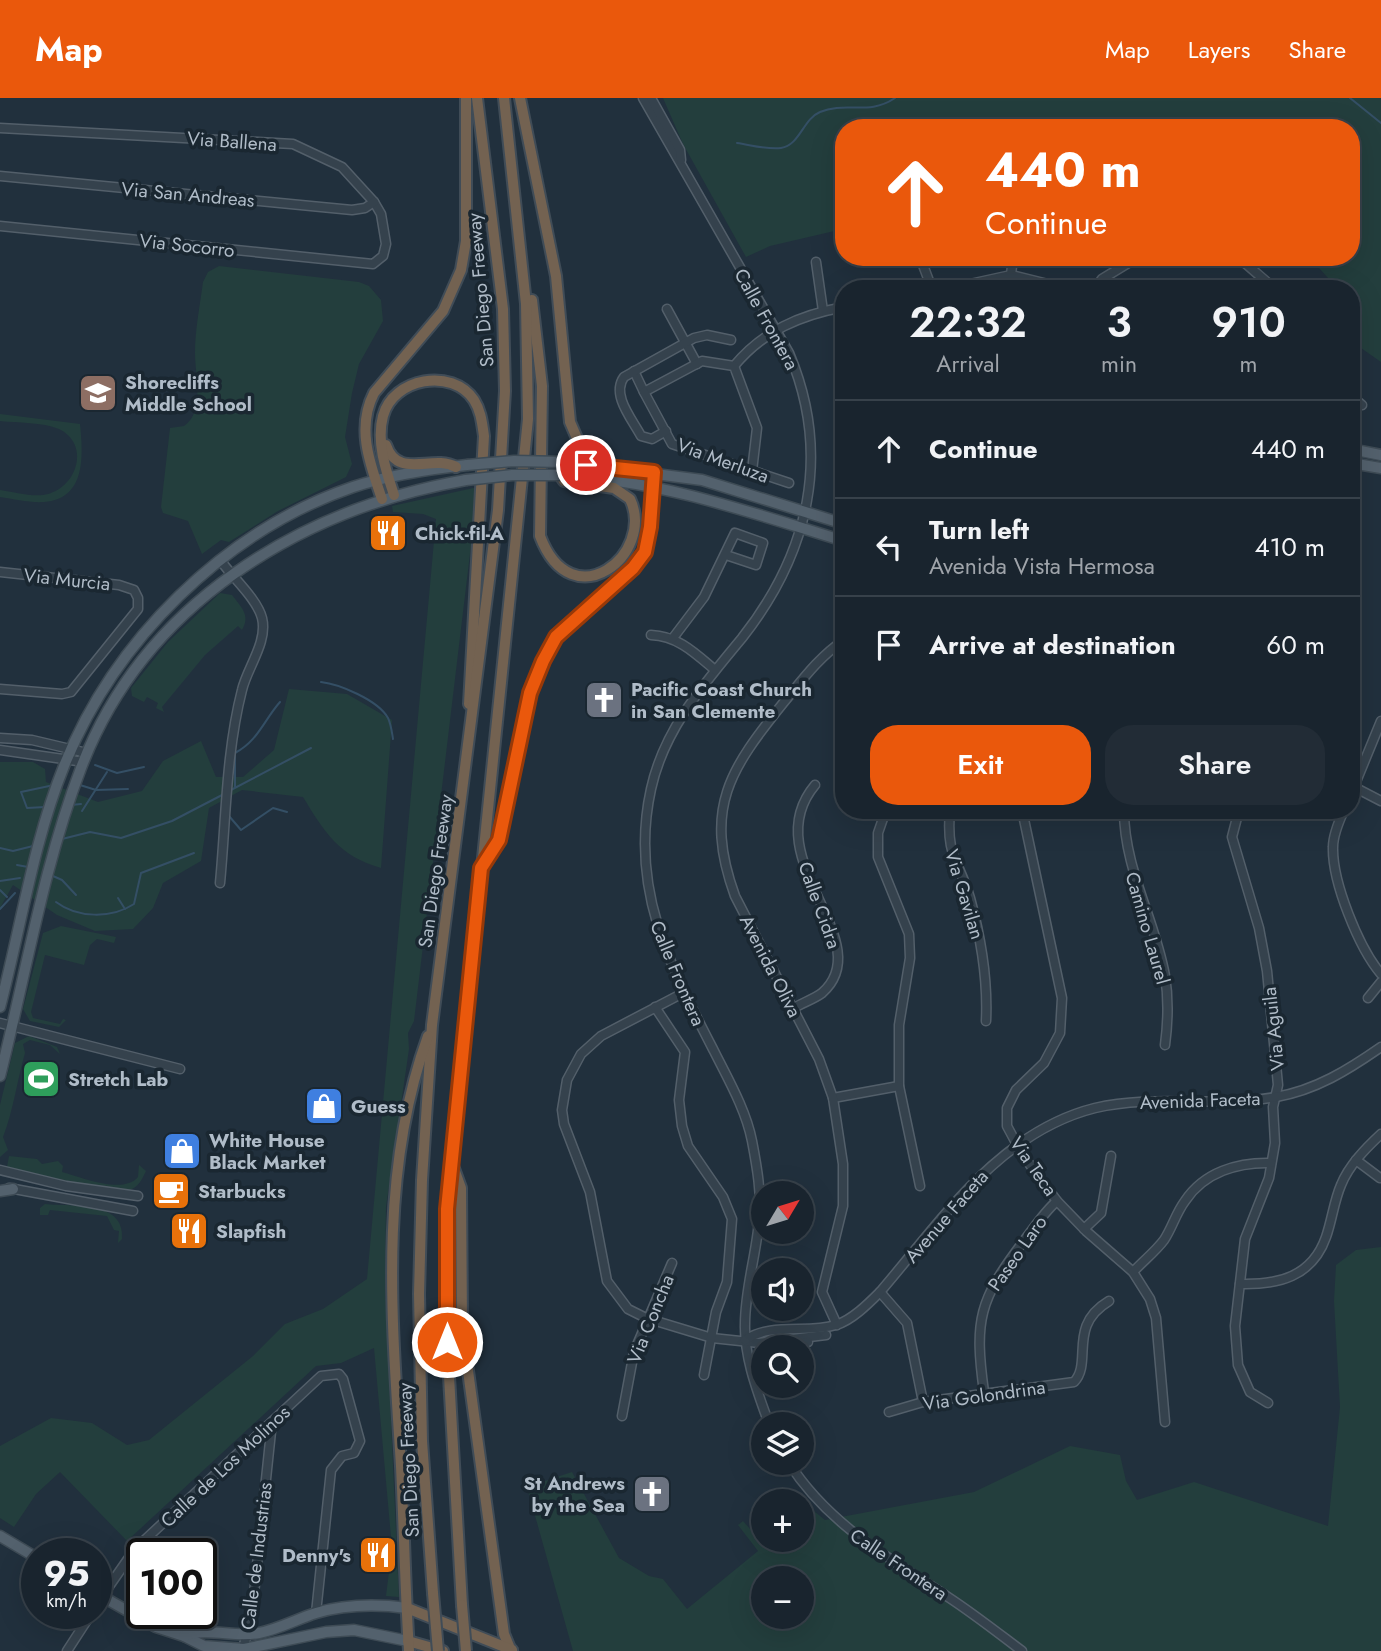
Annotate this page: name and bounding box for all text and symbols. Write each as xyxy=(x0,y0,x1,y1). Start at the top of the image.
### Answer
text: Map xyxy=(35,26,103,73)
text: Map xyxy=(1105,32,1150,67)
text: Layers xyxy=(1188,32,1250,67)
text: Share xyxy=(1288,32,1346,67)
street label: Via Ballena xyxy=(186,125,278,158)
text: 440 m xyxy=(985,135,1141,205)
icon: ahead xyxy=(870,147,961,238)
street label: Via San Andreas xyxy=(120,175,256,214)
text: Continue xyxy=(985,200,1107,246)
street label: San Diego Freeway xyxy=(460,211,501,368)
street label: Via Socorro xyxy=(138,227,236,264)
street label: Calle Frontera xyxy=(728,264,806,375)
text: 22:32 xyxy=(909,292,1027,353)
text: 3 xyxy=(1106,292,1132,353)
text: 910 xyxy=(1211,292,1286,353)
text: Arrival xyxy=(936,347,1000,381)
text: min xyxy=(1101,347,1137,381)
text: m xyxy=(1240,347,1257,381)
place label: Shorecliffs Middle School xyxy=(125,369,252,418)
school or university icon: Shorecliffs Middle School xyxy=(77,372,119,414)
icon: ahead xyxy=(870,430,908,468)
text: Continue xyxy=(929,430,1038,468)
text: 440 m xyxy=(1251,430,1325,468)
street label: Via Merluza xyxy=(673,431,773,490)
pin xyxy=(556,435,616,495)
icon: arrive xyxy=(567,446,605,484)
text: Turn left xyxy=(929,511,1029,549)
restaurant icon: Chick-fil-A xyxy=(367,512,409,554)
place label: Chick-fil-A xyxy=(415,520,504,547)
icon: left xyxy=(870,528,908,566)
text: 410 m xyxy=(1254,528,1325,566)
text: Avenida Vista Hermosa xyxy=(929,549,1155,583)
street label: Via Murcia xyxy=(22,562,112,597)
icon: arrive xyxy=(870,626,908,664)
text: Arrive at destination xyxy=(929,626,1176,664)
text: 60 m xyxy=(1266,626,1325,664)
place label: Pacific Coast Church in San Clemente xyxy=(631,676,812,725)
church icon: Pacific Coast Church in San Clemente xyxy=(583,679,625,721)
button: Exit xyxy=(870,725,1091,805)
button: Share xyxy=(1105,725,1325,805)
street label: San Diego Freeway xyxy=(411,792,460,950)
street label: Via Gavilan xyxy=(938,846,991,943)
street label: Calle Cidra xyxy=(791,858,848,952)
street label: Camino Laurel xyxy=(1119,869,1176,988)
street label: Avenida Oliva xyxy=(733,910,808,1022)
street label: Calle Frontera xyxy=(643,916,712,1030)
street label: Via Aguila xyxy=(1256,986,1291,1072)
sports icon: Stretch Lab xyxy=(20,1058,62,1100)
place label: Stretch Lab xyxy=(68,1066,169,1093)
shop icon: Guess xyxy=(303,1085,345,1127)
street label: Avenida Faceta xyxy=(1139,1085,1261,1116)
place label: Guess xyxy=(351,1093,406,1120)
place label: White House Black Market xyxy=(209,1127,326,1176)
shop icon: White House Black Market xyxy=(161,1130,203,1172)
street label: Via Teca xyxy=(1003,1131,1064,1202)
street label: Avenue Faceta xyxy=(898,1164,994,1269)
cafe icon: Starbucks xyxy=(150,1170,192,1212)
place label: Starbucks xyxy=(198,1178,286,1205)
north arrow xyxy=(751,1181,814,1244)
map controls xyxy=(751,1181,814,1629)
restaurant icon: Slapfish xyxy=(168,1210,210,1252)
street label: Paseo Laro xyxy=(981,1210,1053,1297)
place label: Slapfish xyxy=(216,1218,286,1245)
button: sound xyxy=(751,1258,814,1321)
street label: Via Concha xyxy=(620,1271,681,1368)
position arrow xyxy=(410,1305,484,1379)
button: search xyxy=(751,1335,814,1398)
street label: Via Golondrina xyxy=(921,1374,1047,1417)
street label: San Diego Freeway xyxy=(391,1381,426,1538)
street label: Calle de Los Molinos xyxy=(155,1399,296,1534)
button: layers xyxy=(751,1412,814,1475)
place label: St Andrews by the Sea xyxy=(524,1470,625,1519)
church icon: St Andrews by the Sea xyxy=(631,1473,673,1515)
street label: Calle de Industrias xyxy=(234,1480,279,1631)
button: + xyxy=(751,1489,814,1552)
street label: Calle Frontera xyxy=(845,1522,953,1607)
restaurant icon: Denny's xyxy=(357,1534,399,1576)
speed limit sign: 100 xyxy=(126,1538,217,1629)
place label: Denny's xyxy=(282,1542,351,1569)
text: 95 xyxy=(44,1549,90,1599)
button: − xyxy=(751,1566,814,1629)
text: km/h xyxy=(46,1588,87,1614)

